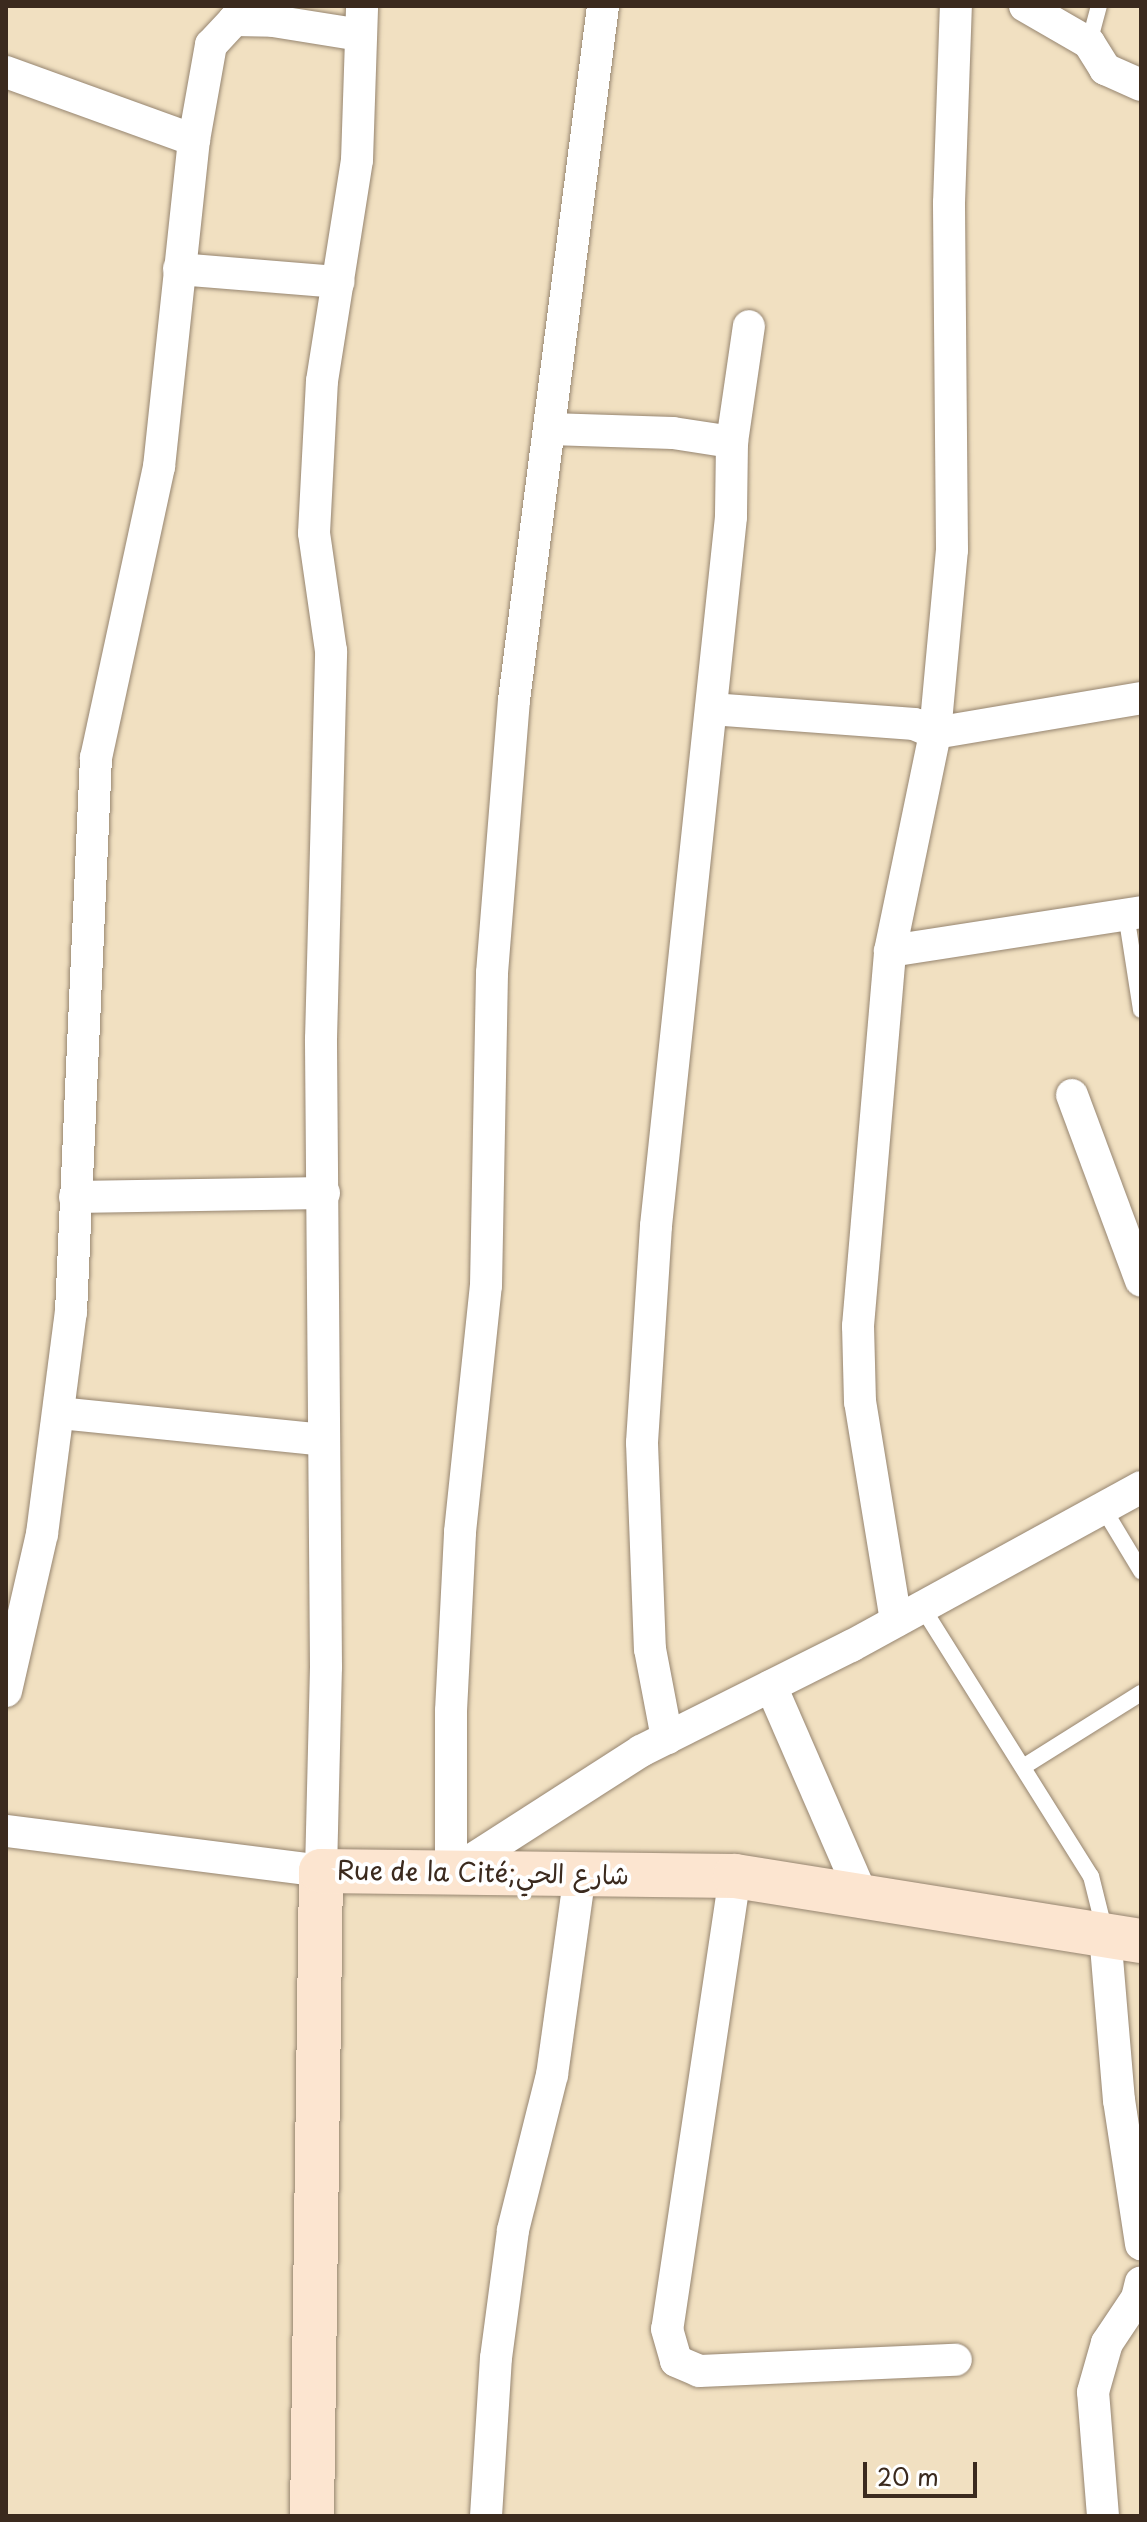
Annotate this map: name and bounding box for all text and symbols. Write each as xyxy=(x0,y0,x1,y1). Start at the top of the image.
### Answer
street label: Rue de la Cité;شارع الحي xyxy=(334,1854,632,1890)
scale bar xyxy=(867,2446,981,2496)
text: 20 m xyxy=(877,2458,939,2494)

